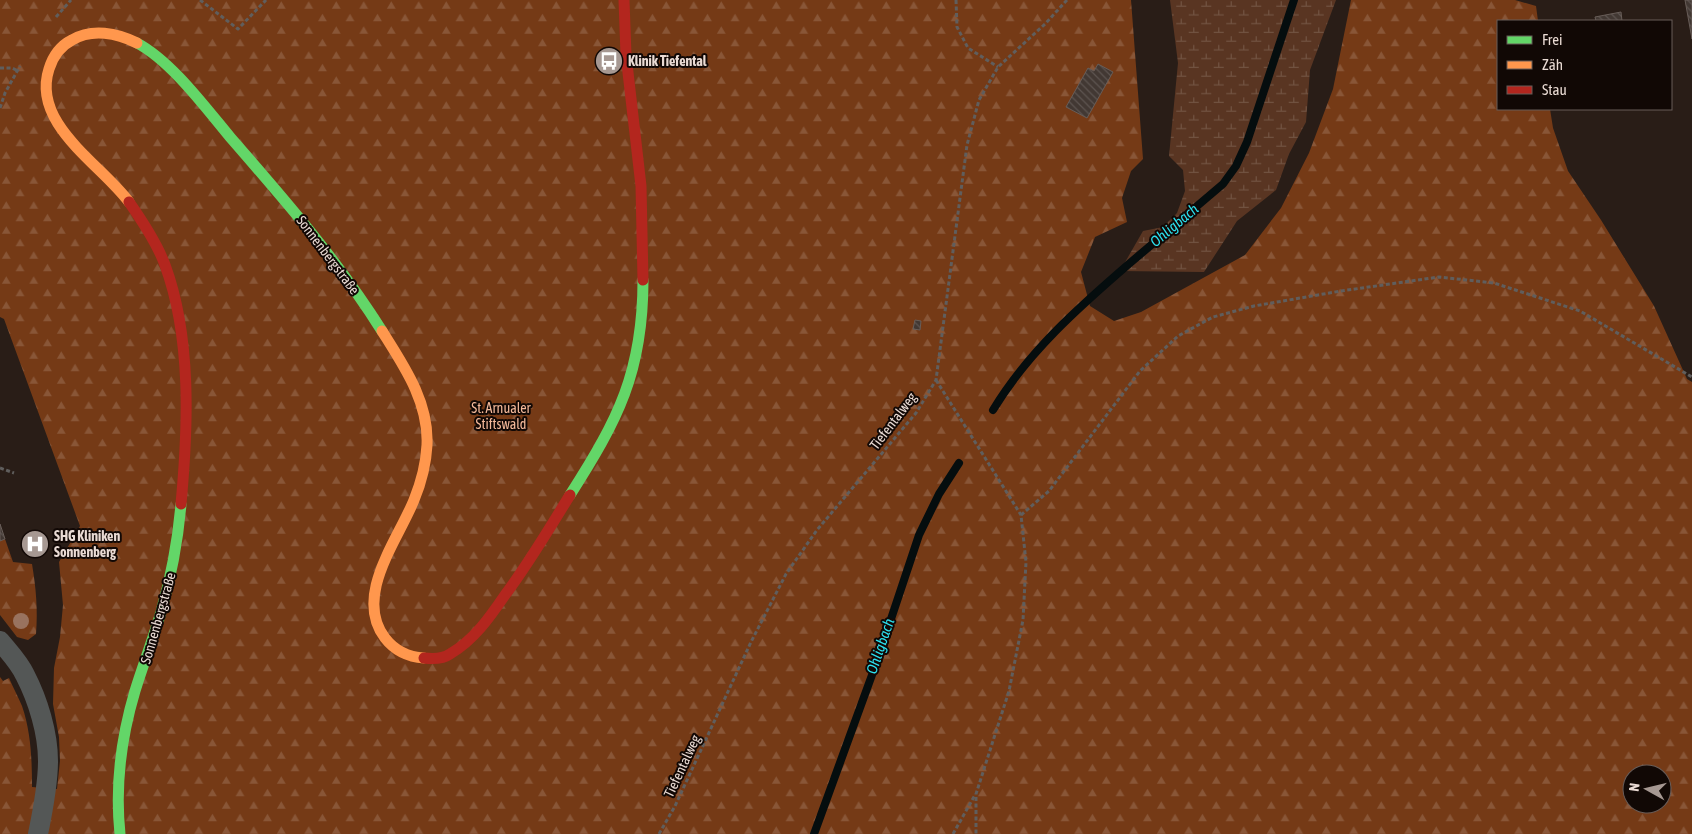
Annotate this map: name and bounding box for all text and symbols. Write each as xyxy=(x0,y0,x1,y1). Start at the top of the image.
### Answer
legend xyxy=(1497,20,1672,110)
text: Frei xyxy=(1542,31,1562,48)
bus stop icon: Klinik Tiefental xyxy=(594,46,624,76)
place label: Klinik Tiefental xyxy=(628,53,707,69)
text: Zäh xyxy=(1542,56,1563,73)
text: Stau xyxy=(1542,81,1567,98)
water label: Ohligbach xyxy=(1147,200,1201,250)
street label: Sonnenbergstraße xyxy=(293,213,363,297)
street label: Tiefentalweg xyxy=(866,389,920,453)
park label: St. Arnualer Stiftswald xyxy=(471,400,532,432)
place label: SHG Kliniken Sonnenberg xyxy=(54,528,120,560)
hospital icon: SHG Kliniken Sonnenberg xyxy=(20,529,50,559)
street label: Sonnenbergstraße xyxy=(137,571,179,665)
water label: Ohligbach xyxy=(863,616,897,676)
street label: Tiefentalweg xyxy=(661,732,703,800)
north arrow xyxy=(1622,764,1672,814)
text: N xyxy=(1626,782,1643,792)

